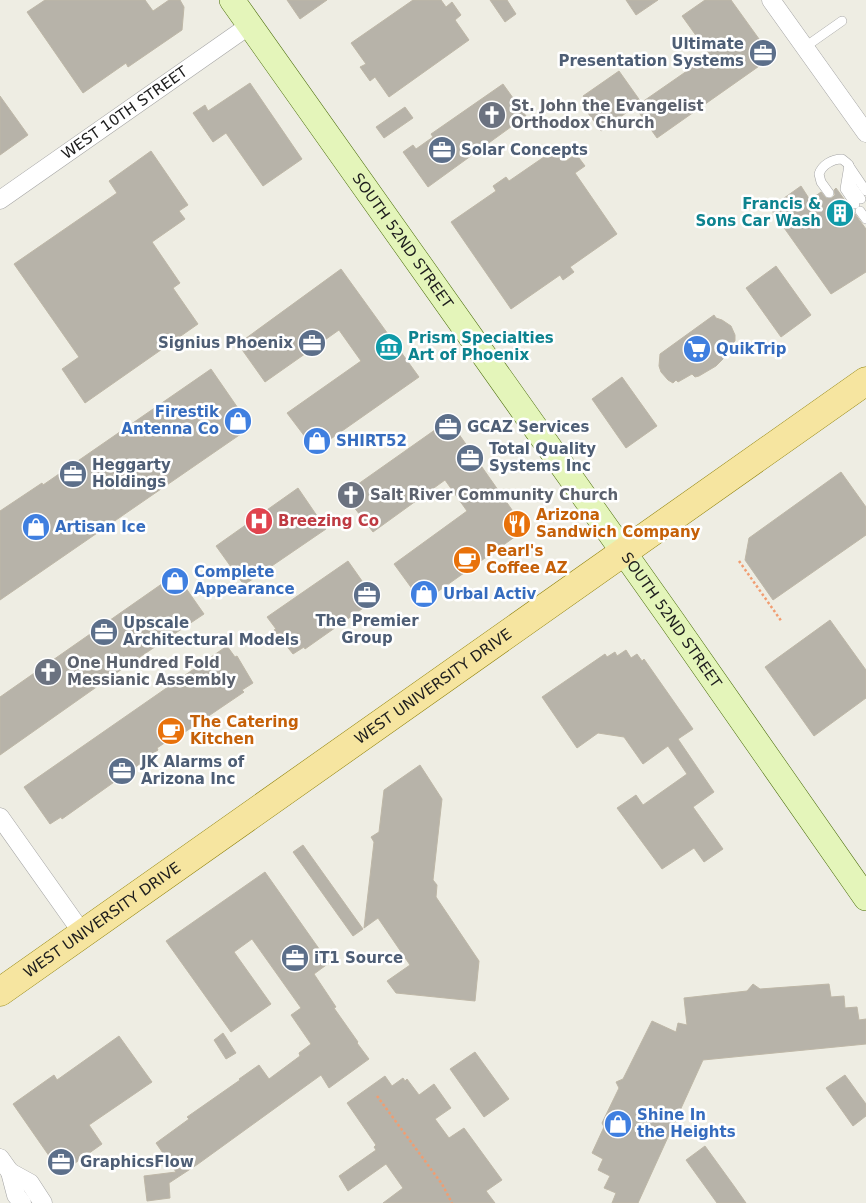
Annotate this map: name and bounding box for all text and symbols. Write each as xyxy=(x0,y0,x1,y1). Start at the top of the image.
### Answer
place label: Ultimate Presentation Systems xyxy=(558,35,744,70)
office icon: Ultimate Presentation Systems xyxy=(748,38,778,68)
street label: WEST 10TH STREET xyxy=(58,62,192,163)
place label: St. John the Evangelist Orthodox Church xyxy=(511,97,704,132)
church icon: St. John the Evangelist Orthodox Church xyxy=(477,100,507,130)
office icon: Solar Concepts xyxy=(427,135,457,165)
place label: Solar Concepts xyxy=(461,141,588,159)
street label: SOUTH 52ND STREET xyxy=(349,170,457,312)
place label: Francis & Sons Car Wash xyxy=(696,195,821,230)
building icon: Francis & Sons Car Wash xyxy=(825,198,855,228)
office icon: Signius Phoenix xyxy=(297,328,327,358)
place label: Prism Specialties Art of Phoenix xyxy=(408,329,554,364)
museum icon: Prism Specialties Art of Phoenix xyxy=(374,332,404,362)
place label: Signius Phoenix xyxy=(158,334,293,352)
supermarket icon: QuikTrip xyxy=(682,334,712,364)
place label: QuikTrip xyxy=(716,340,787,358)
place label: Firestik Antenna Co xyxy=(121,403,220,438)
shop icon: Firestik Antenna Co xyxy=(223,406,253,436)
office icon: GCAZ Services xyxy=(433,412,463,442)
place label: GCAZ Services xyxy=(467,418,589,436)
shop icon: SHIRT52 xyxy=(302,426,332,456)
place label: SHIRT52 xyxy=(336,432,407,450)
place label: Total Quality Systems Inc xyxy=(489,440,596,475)
office icon: Total Quality Systems Inc xyxy=(455,443,485,473)
place label: Heggarty Holdings xyxy=(92,456,171,491)
office icon: Heggarty Holdings xyxy=(58,459,88,489)
church icon: Salt River Community Church xyxy=(336,480,366,510)
place label: Salt River Community Church xyxy=(370,486,618,504)
hospital icon: Breezing Co xyxy=(244,506,274,536)
place label: Arizona Sandwich Company xyxy=(536,506,701,541)
restaurant icon: Arizona Sandwich Company xyxy=(502,509,532,539)
shop icon: Artisan Ice xyxy=(21,512,51,542)
place label: Breezing Co xyxy=(278,512,379,530)
place label: Artisan Ice xyxy=(55,518,146,536)
place label: Pearl's Coffee AZ xyxy=(486,542,568,577)
cafe icon: Pearl's Coffee AZ xyxy=(452,545,482,575)
street label: SOUTH 52ND STREET xyxy=(618,549,726,692)
place label: Complete Appearance xyxy=(194,563,295,598)
shop icon: Complete Appearance xyxy=(160,566,190,596)
shop icon: Urbal Activ xyxy=(409,579,439,609)
office icon: The Premier Group xyxy=(352,580,382,610)
place label: Urbal Activ xyxy=(443,585,537,603)
place label: The Premier Group xyxy=(315,612,419,647)
place label: Upscale Architectural Models xyxy=(123,614,299,649)
office icon: Upscale Architectural Models xyxy=(89,617,119,647)
street label: WEST UNIVERSITY DRIVE xyxy=(351,625,515,748)
place label: One Hundred Fold Messianic Assembly xyxy=(67,654,236,689)
church icon: One Hundred Fold Messianic Assembly xyxy=(33,657,63,687)
place label: The Catering Kitchen xyxy=(190,713,299,748)
cafe icon: The Catering Kitchen xyxy=(156,716,186,746)
place label: JK Alarms of Arizona Inc xyxy=(140,753,245,788)
office icon: JK Alarms of Arizona Inc xyxy=(107,756,137,786)
street label: WEST UNIVERSITY DRIVE xyxy=(20,858,184,981)
office icon: iT1 Source xyxy=(280,943,310,973)
place label: iT1 Source xyxy=(314,949,403,967)
place label: Shine In the Heights xyxy=(637,1106,736,1141)
shop icon: Shine In the Heights xyxy=(603,1109,633,1139)
office icon: GraphicsFlow xyxy=(46,1147,76,1177)
place label: GraphicsFlow xyxy=(80,1153,194,1171)

